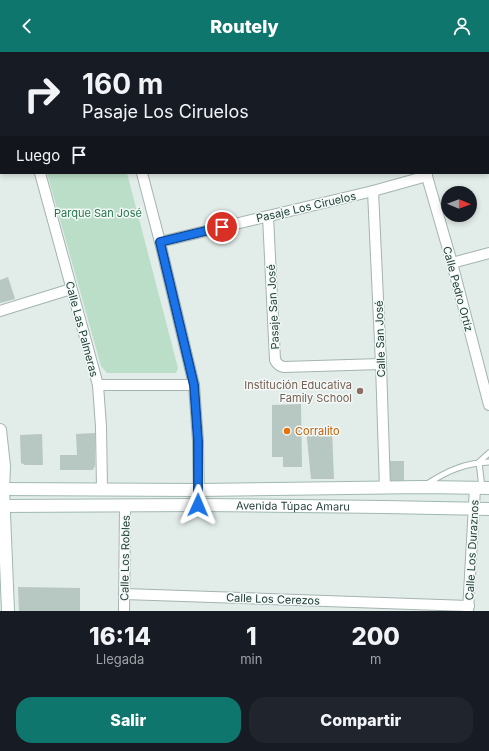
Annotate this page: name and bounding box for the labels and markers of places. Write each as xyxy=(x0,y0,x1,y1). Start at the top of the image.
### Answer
pin xyxy=(205,210,239,244)
place label: Institución Educativa Family School xyxy=(244,378,352,405)
marker: Institución Educativa Family School xyxy=(355,386,365,396)
place label: Corralito xyxy=(295,424,340,438)
marker: Corralito xyxy=(282,426,292,436)

